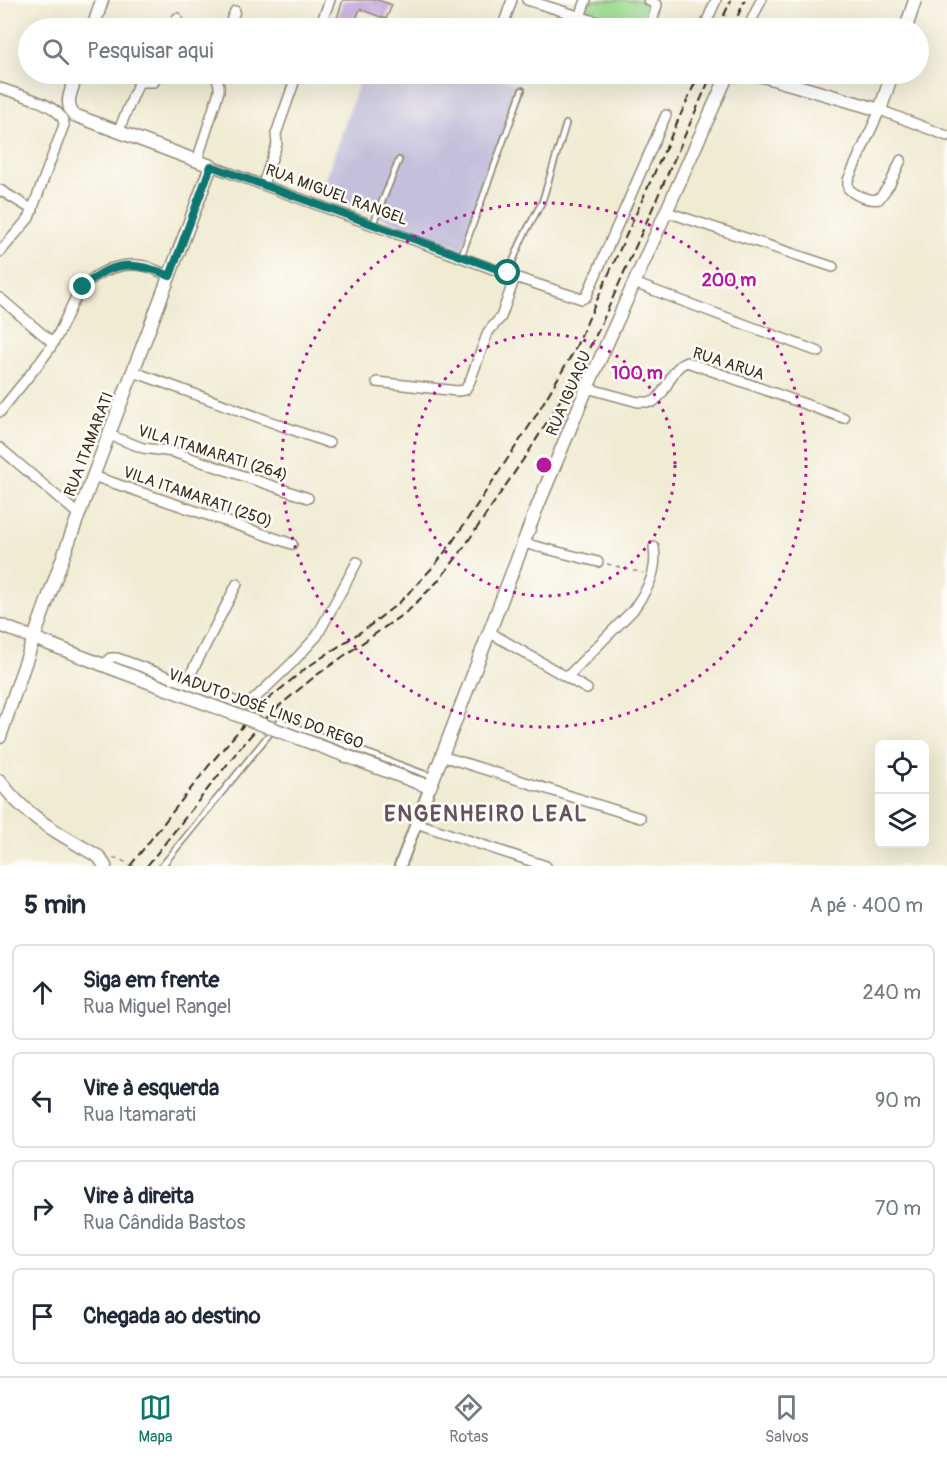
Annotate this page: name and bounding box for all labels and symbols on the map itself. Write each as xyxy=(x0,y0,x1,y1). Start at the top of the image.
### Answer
street label: RUA MIGUEL RANGEL xyxy=(263,160,411,230)
route start xyxy=(494,259,520,285)
text: 200 m xyxy=(702,269,756,292)
route end xyxy=(69,273,95,299)
street label: RUA ARUA xyxy=(690,343,767,385)
street label: RUA IGUAÇU xyxy=(542,348,596,439)
text: 100 m xyxy=(611,362,663,385)
street label: RUA ITAMARATI xyxy=(60,389,118,500)
street label: VILA ITAMARATI (264) xyxy=(135,421,290,485)
centre of rings xyxy=(534,455,554,475)
street label: VILA ITAMARATI (250) xyxy=(120,462,275,532)
street label: VIADUTO JOSÉ LINS DO REGO xyxy=(165,664,366,754)
district label: ENGENHEIRO LEAL xyxy=(384,800,588,828)

